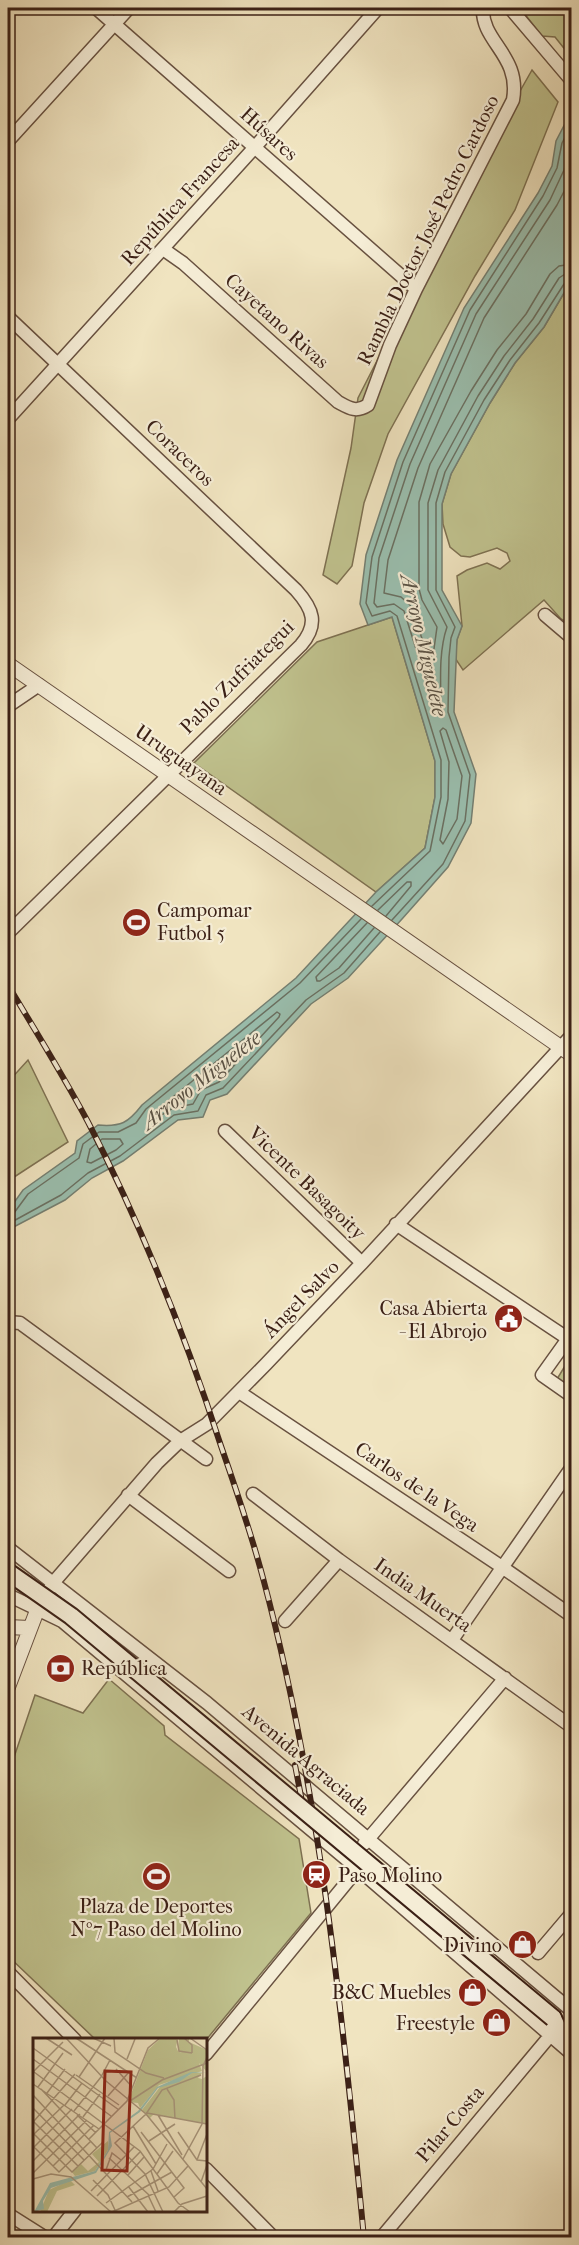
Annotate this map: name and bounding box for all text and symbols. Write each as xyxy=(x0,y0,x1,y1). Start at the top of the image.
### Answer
street label: Rambla Doctor José Pedro Cardoso xyxy=(352,91,504,369)
street label: Húsares xyxy=(236,102,302,166)
street label: República Francesa xyxy=(116,131,244,270)
street label: Cayetano Rivas xyxy=(221,269,333,373)
street label: Coraceros xyxy=(141,415,219,491)
water label: Arroyo Miguelete xyxy=(395,569,452,719)
street label: Pablo Zufriategui xyxy=(175,615,299,739)
street label: Uruguayana xyxy=(130,720,232,801)
place label: Campomar Futbol 5 xyxy=(157,899,252,945)
sports icon: Campomar Futbol 5 xyxy=(120,906,152,938)
water label: Arroyo Miguelete xyxy=(134,1026,266,1136)
street label: Vicente Basagoity xyxy=(243,1121,371,1245)
street label: Ángel Salvo xyxy=(257,1255,344,1343)
place label: Casa Abierta - El Abrojo xyxy=(379,1297,488,1343)
public building icon: Casa Abierta - El Abrojo xyxy=(492,1303,524,1335)
street label: Carlos de la Vega xyxy=(351,1437,484,1537)
street label: India Muerta xyxy=(370,1553,477,1638)
bank icon: República xyxy=(44,1652,76,1684)
place label: República xyxy=(81,1657,168,1680)
street label: Avenida Agraciada xyxy=(237,1699,375,1821)
station icon: Paso Molino xyxy=(301,1859,333,1891)
sports icon: Plaza de Deportes Nº7 Paso del Molino xyxy=(140,1860,172,1892)
place label: Paso Molino xyxy=(338,1864,442,1887)
place label: Plaza de Deportes Nº7 Paso del Molino xyxy=(70,1895,242,1941)
shop icon: Divino xyxy=(507,1929,539,1961)
place label: Divino xyxy=(444,1934,502,1957)
shop icon: B&C Muebles xyxy=(456,1976,488,2008)
place label: B&C Muebles xyxy=(332,1981,451,2004)
shop icon: Freestyle xyxy=(480,2007,512,2039)
place label: Freestyle xyxy=(396,2012,475,2035)
inset map xyxy=(33,2038,207,2212)
street label: Pilar Costa xyxy=(411,2080,489,2167)

